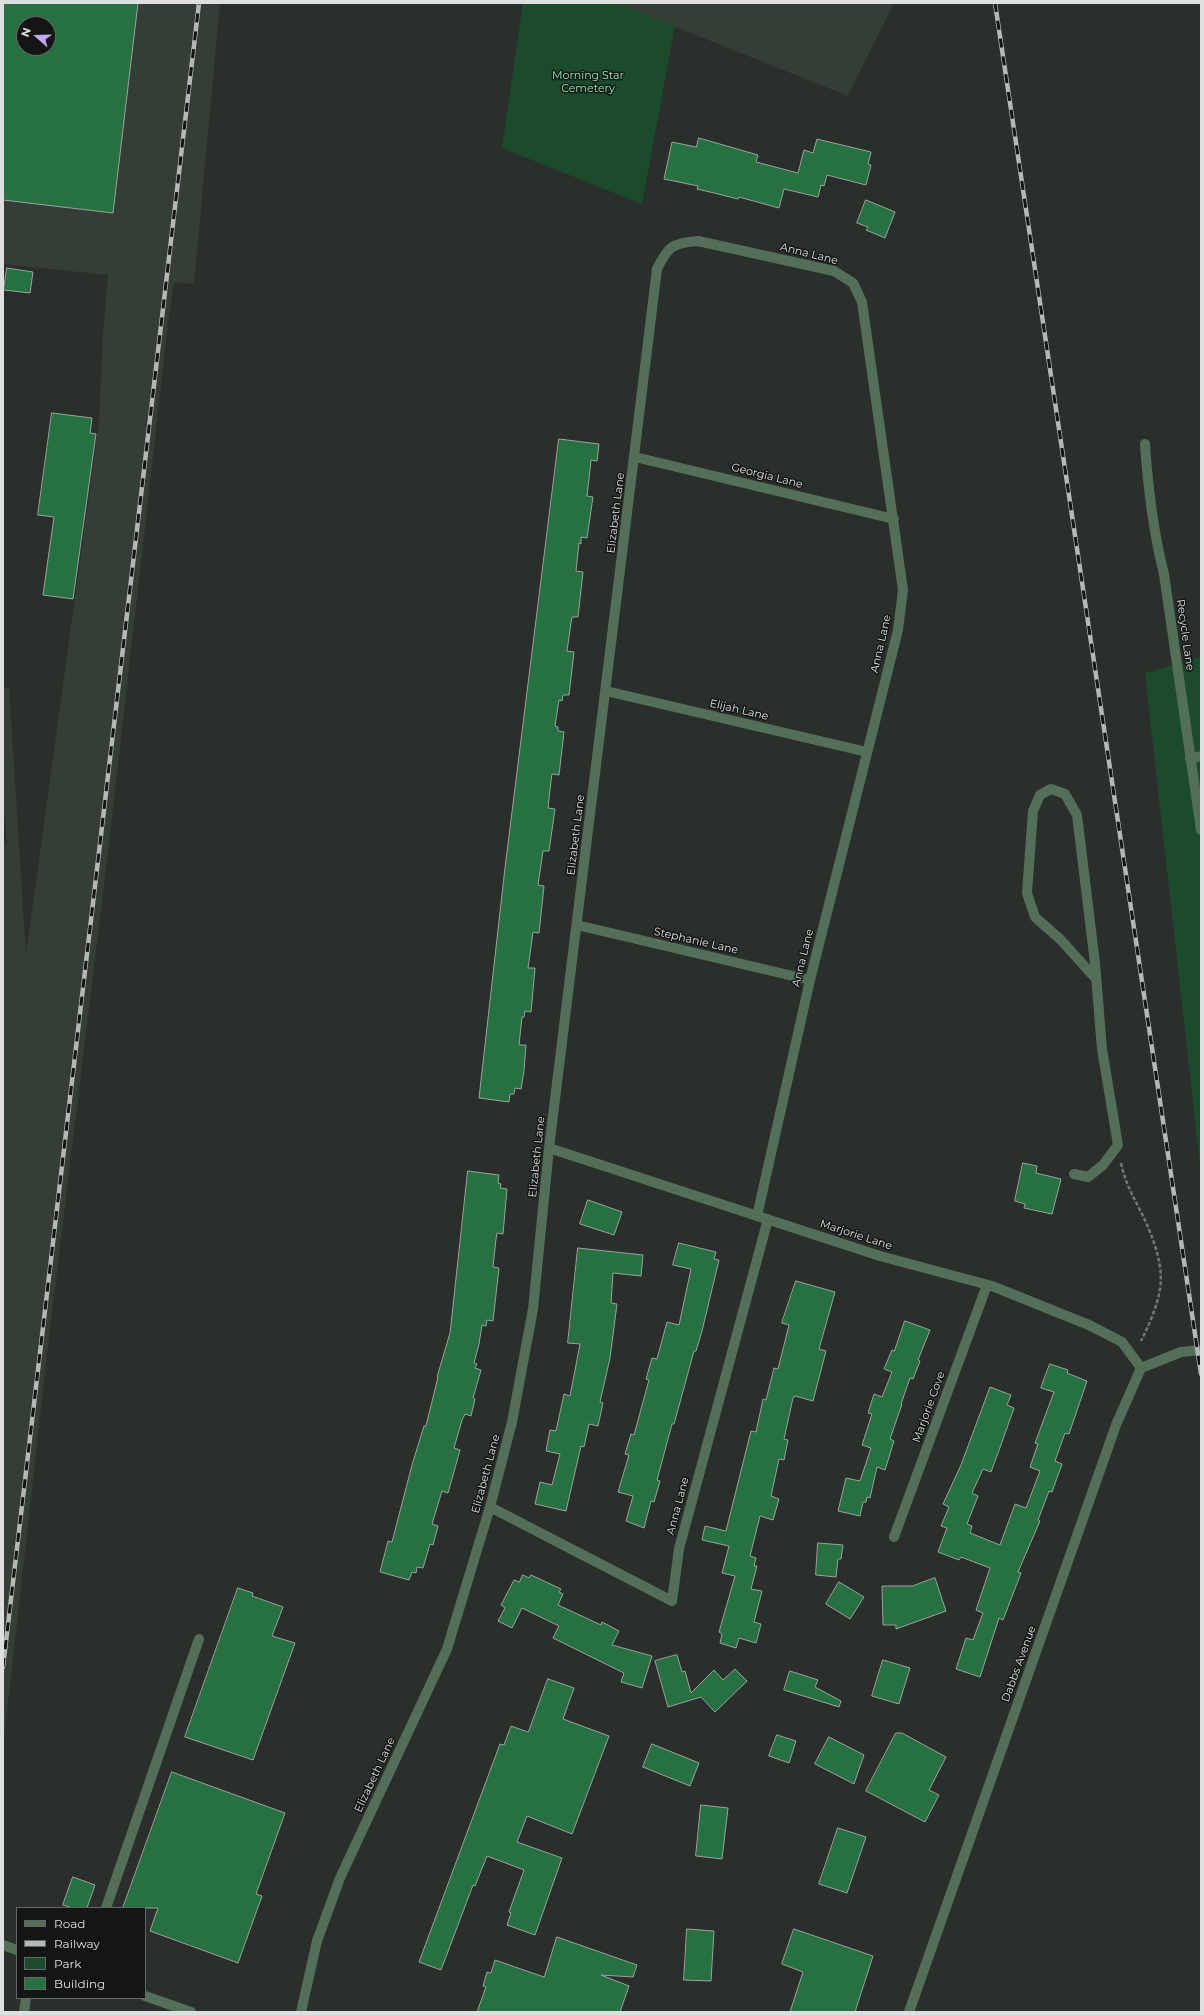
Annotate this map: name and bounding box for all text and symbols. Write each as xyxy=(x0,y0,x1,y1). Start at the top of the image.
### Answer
north arrow xyxy=(16,16,56,56)
text: N xyxy=(18,26,34,39)
park label: Morning Star Cemetery xyxy=(552,69,624,95)
street label: Anna Lane xyxy=(779,240,839,268)
street label: Georgia Lane xyxy=(730,461,804,491)
street label: Elizabeth Lane xyxy=(604,472,628,554)
street label: Recycle Lane xyxy=(1173,598,1197,672)
street label: Anna Lane xyxy=(868,614,894,674)
street label: Elijah Lane xyxy=(708,697,770,723)
street label: Elizabeth Lane xyxy=(564,794,588,876)
street label: Stephanie Lane xyxy=(653,925,739,957)
street label: Anna Lane xyxy=(789,928,817,988)
street label: Elizabeth Lane xyxy=(526,1116,548,1198)
street label: Marjorie Lane xyxy=(818,1217,894,1253)
street label: Marjorie Cove xyxy=(910,1370,948,1444)
street label: Elizabeth Lane xyxy=(469,1433,503,1515)
street label: Anna Lane xyxy=(664,1476,692,1536)
street label: Dabbs Avenue xyxy=(999,1624,1039,1704)
street label: Elizabeth Lane xyxy=(352,1735,398,1815)
legend xyxy=(16,1907,146,1999)
text: Road xyxy=(54,1916,85,1931)
text: Railway xyxy=(54,1936,100,1951)
text: Park xyxy=(54,1956,81,1971)
text: Building xyxy=(54,1976,105,1991)

